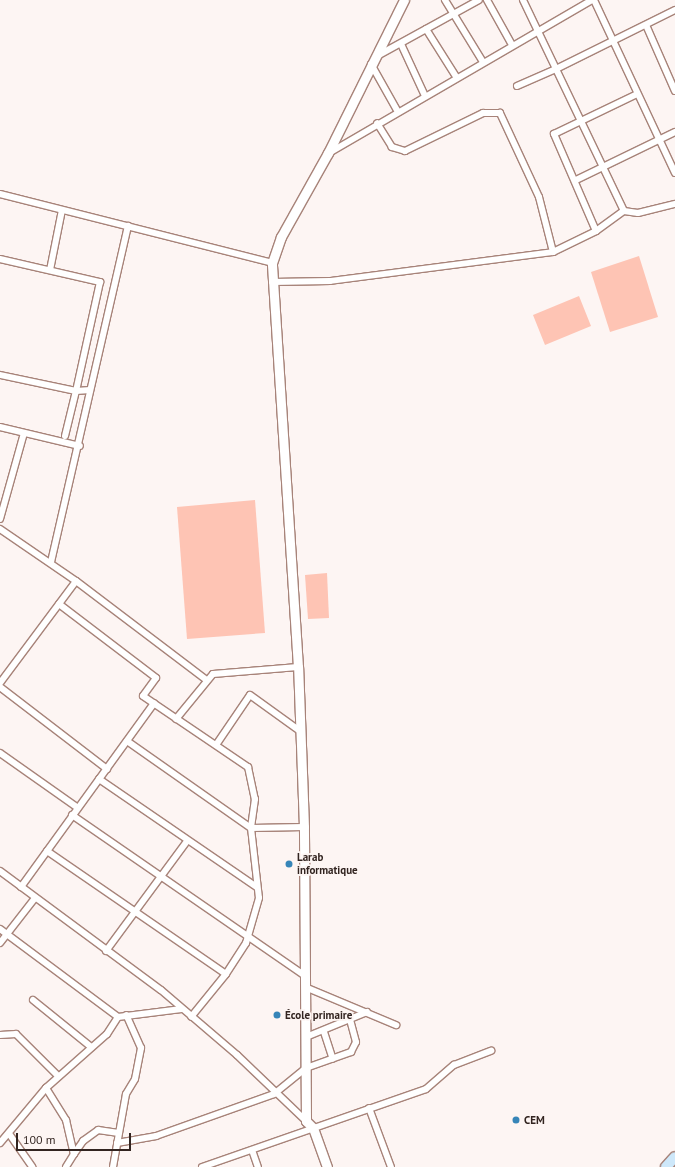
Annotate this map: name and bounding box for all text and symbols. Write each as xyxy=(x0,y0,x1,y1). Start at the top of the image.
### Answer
place label: Larab informatique xyxy=(297,851,358,877)
marker: Larab informatique xyxy=(284,859,294,869)
place label: École primaire xyxy=(285,1008,352,1022)
marker: École primaire xyxy=(272,1010,282,1020)
place label: CEM xyxy=(524,1113,545,1127)
marker: CEM xyxy=(511,1115,521,1125)
scale bar xyxy=(18,1125,133,1151)
text: 100 m xyxy=(23,1132,56,1147)

